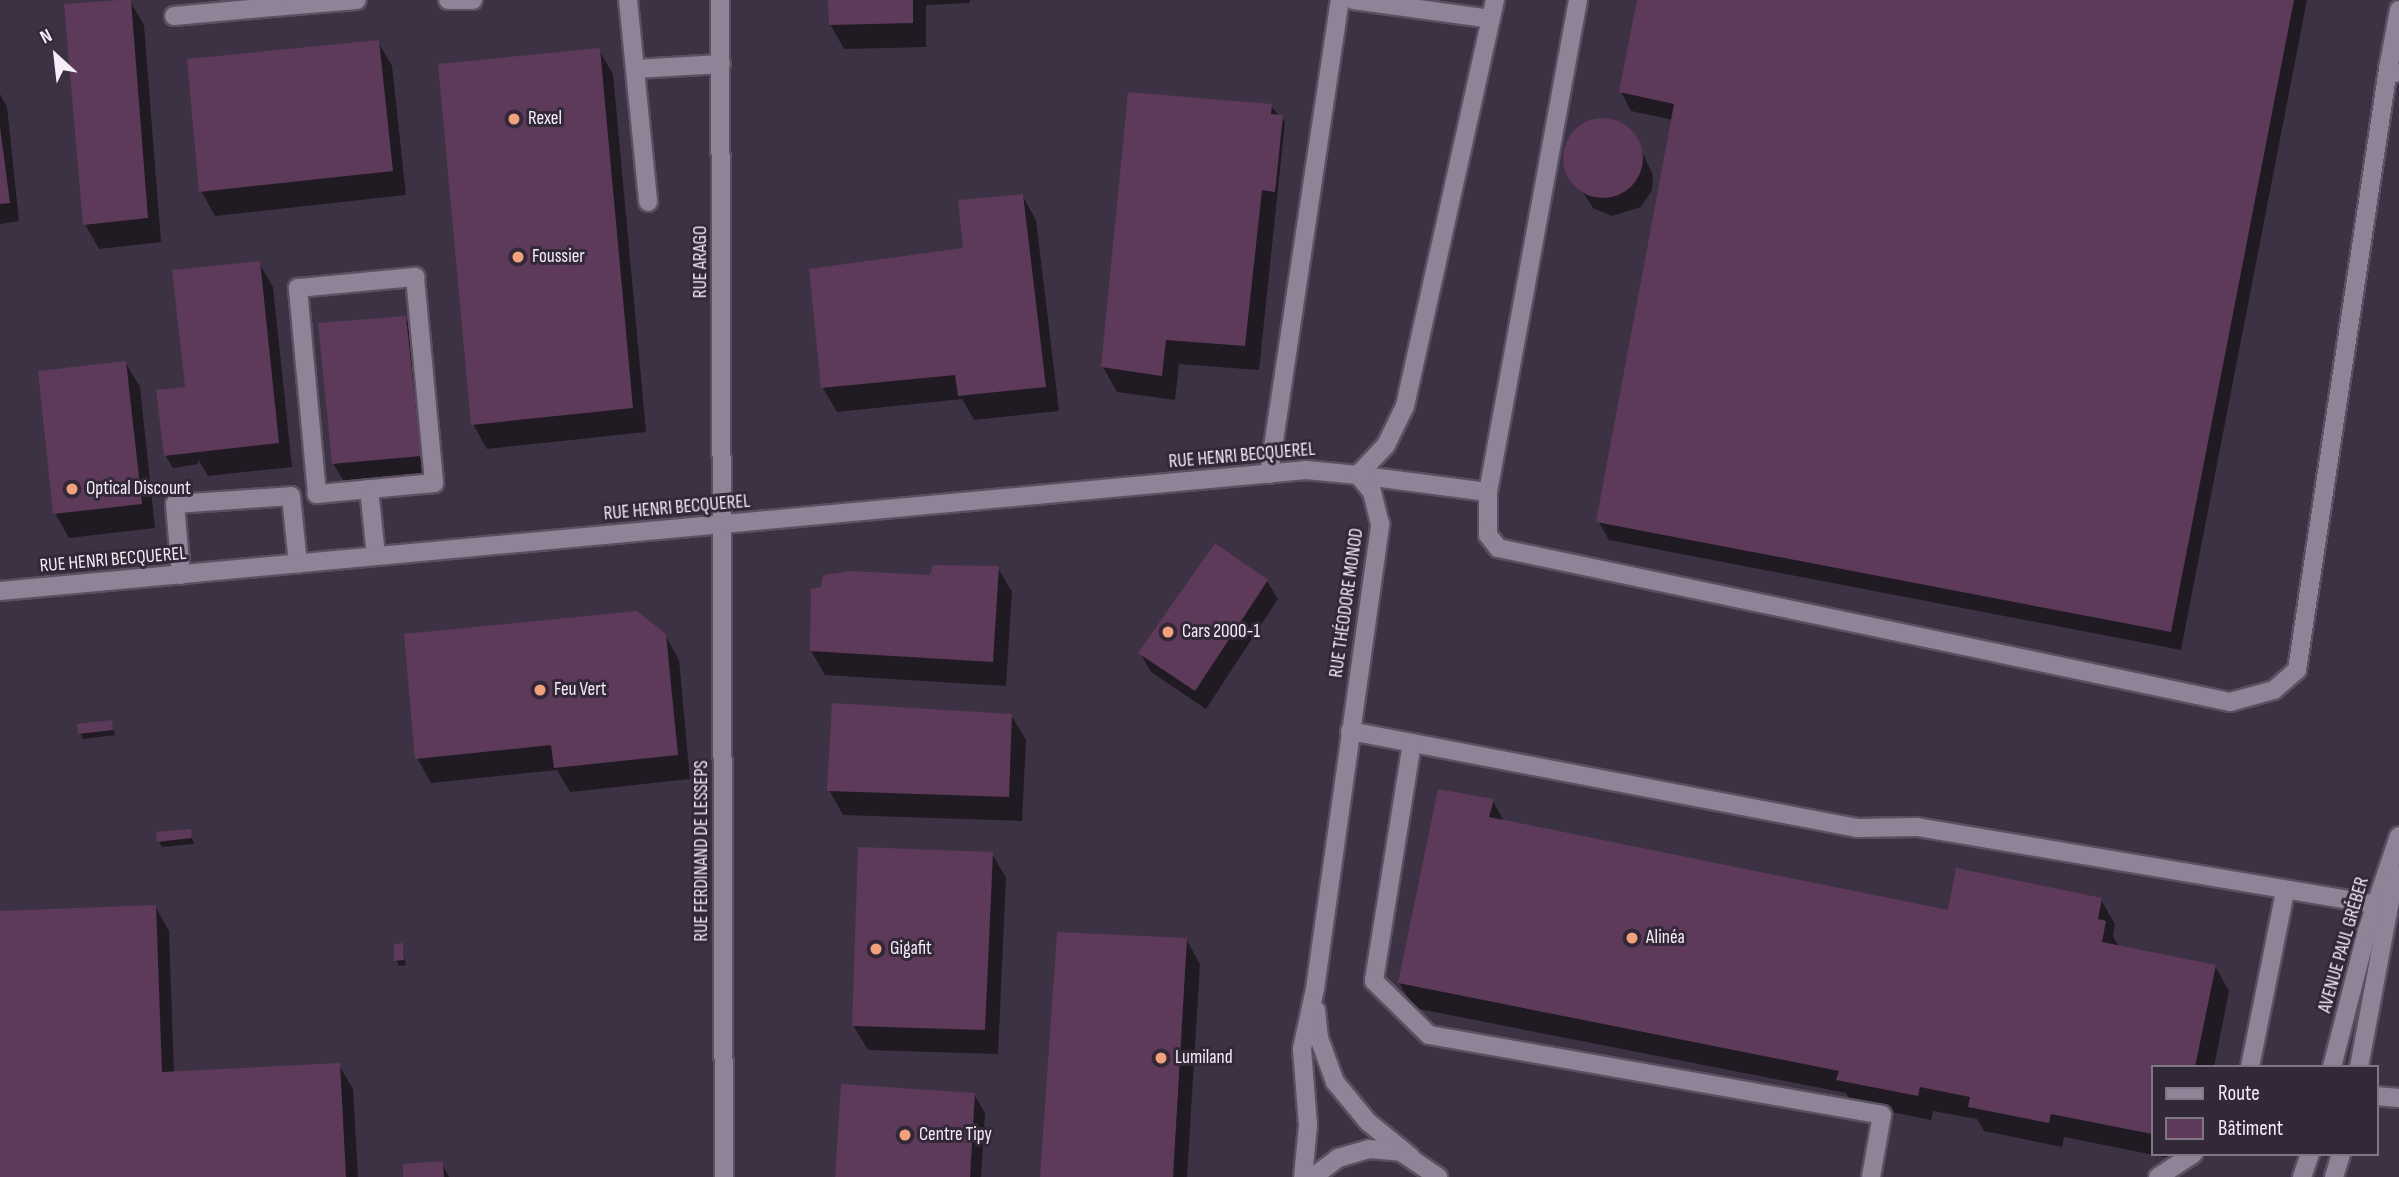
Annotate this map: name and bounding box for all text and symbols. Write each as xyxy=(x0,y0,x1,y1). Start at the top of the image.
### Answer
north arrow xyxy=(21,21,91,91)
text: N xyxy=(36,24,56,49)
place label: Rexel xyxy=(528,108,562,130)
marker: Rexel xyxy=(506,111,522,127)
street label: RUE ARAGO xyxy=(690,226,712,298)
place label: Foussier xyxy=(532,246,585,268)
marker: Foussier xyxy=(510,249,526,265)
street label: RUE HENRI BECQUEREL xyxy=(1168,438,1316,474)
place label: Optical Discount xyxy=(86,478,191,500)
marker: Optical Discount xyxy=(64,481,80,497)
street label: RUE HENRI BECQUEREL xyxy=(603,490,751,526)
street label: RUE THÉODORE MONOD xyxy=(1325,527,1369,679)
street label: RUE HENRI BECQUEREL xyxy=(39,542,187,578)
place label: Cars 2000-1 xyxy=(1182,621,1260,643)
marker: Cars 2000-1 xyxy=(1160,624,1176,640)
place label: Feu Vert xyxy=(554,679,607,701)
marker: Feu Vert xyxy=(532,682,548,698)
street label: RUE FERDINAND DE LESSEPS xyxy=(691,760,713,942)
street label: AVENUE PAUL GRÉBER xyxy=(2314,875,2374,1015)
place label: Alinéa xyxy=(1646,927,1685,949)
marker: Alinéa xyxy=(1624,930,1640,946)
place label: Gigafit xyxy=(890,938,932,960)
marker: Gigafit xyxy=(868,941,884,957)
place label: Lumiland xyxy=(1175,1047,1233,1069)
marker: Lumiland xyxy=(1153,1050,1169,1066)
legend xyxy=(2150,1065,2378,1156)
text: Route xyxy=(2218,1081,2260,1106)
text: Bâtiment xyxy=(2218,1116,2283,1141)
place label: Centre Tipy xyxy=(919,1124,992,1146)
marker: Centre Tipy xyxy=(897,1127,913,1143)

